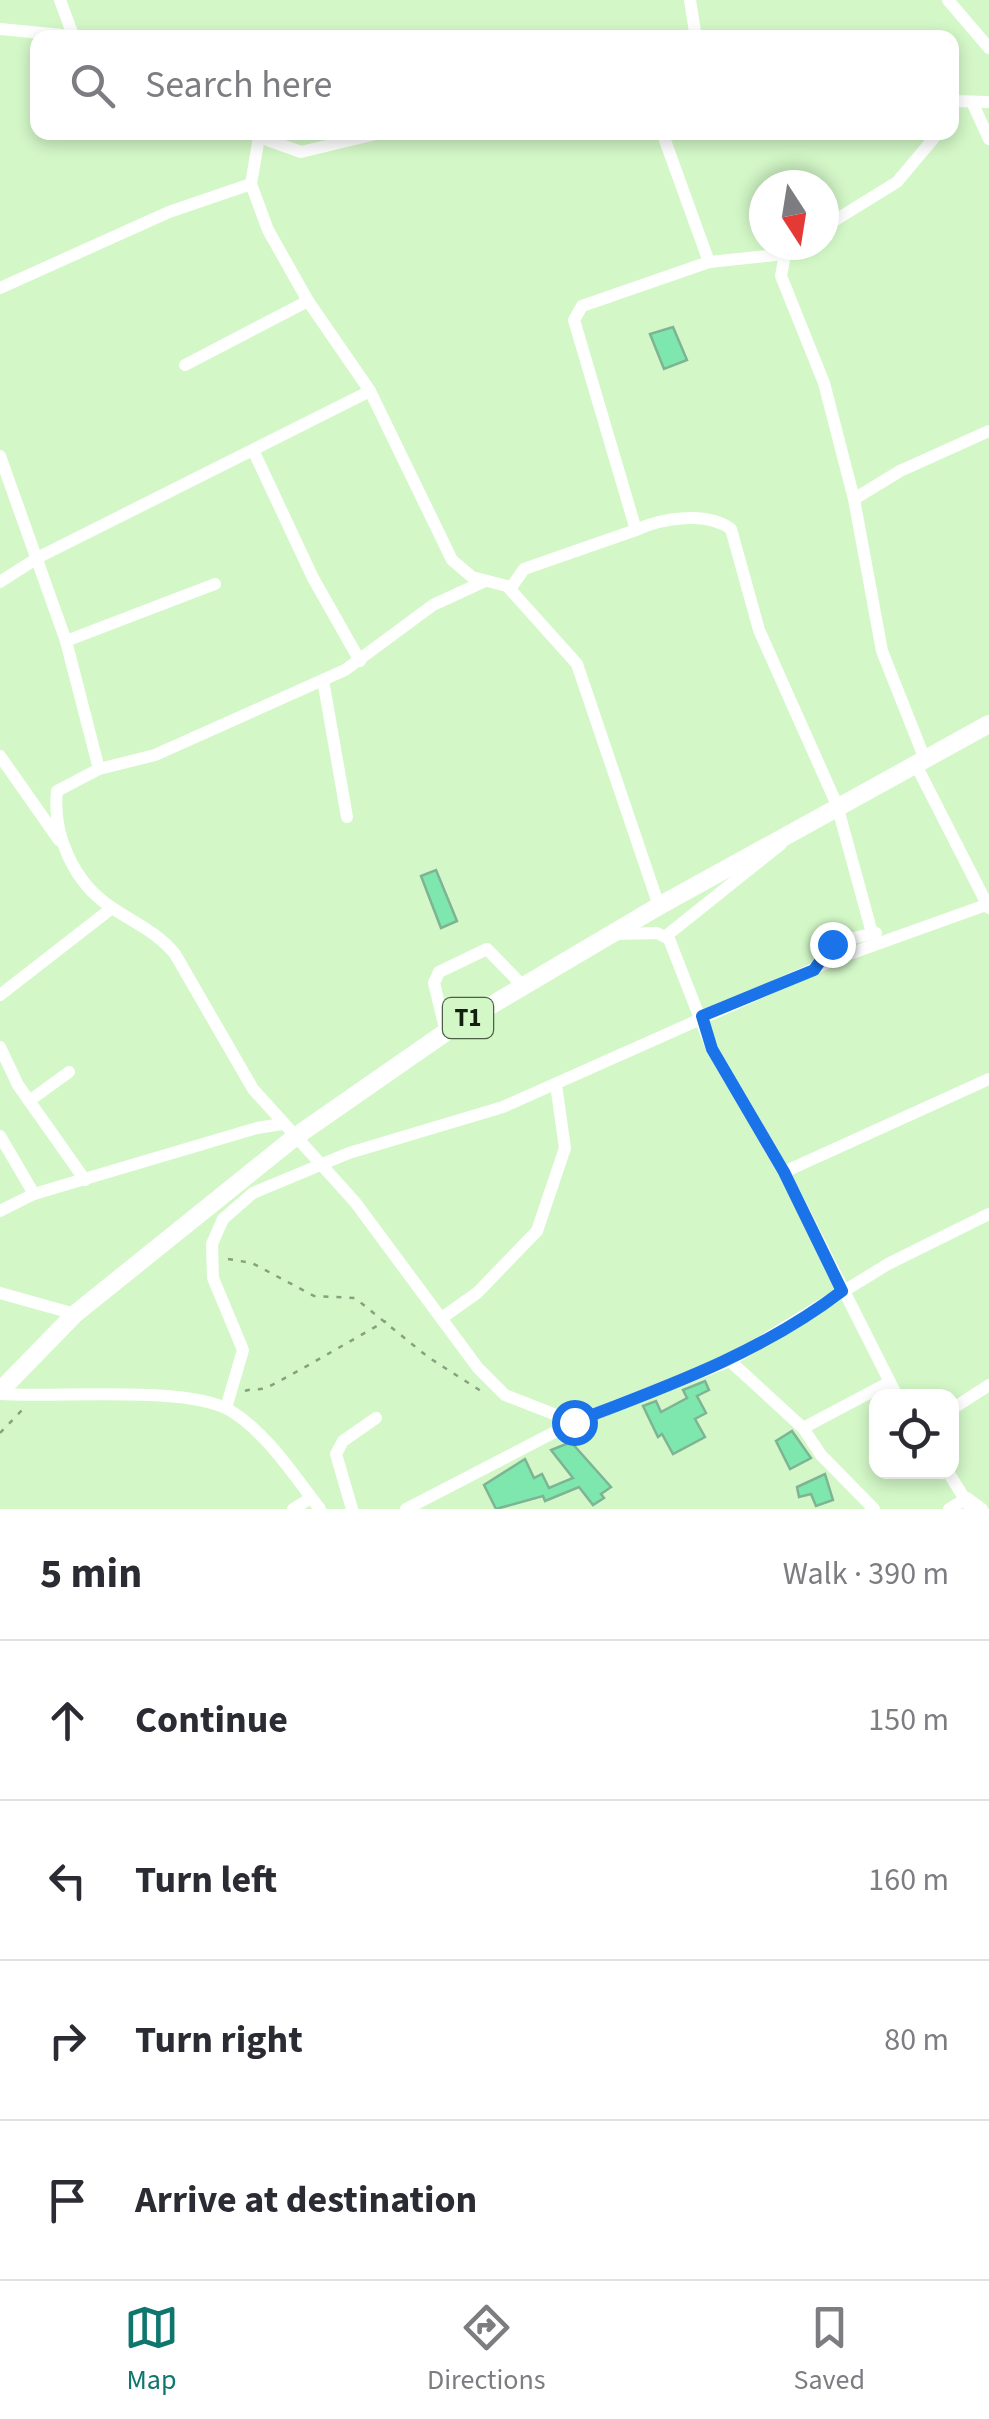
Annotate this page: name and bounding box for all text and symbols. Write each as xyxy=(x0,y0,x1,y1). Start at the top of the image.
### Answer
search box xyxy=(30,30,959,140)
icon: search xyxy=(65,58,120,113)
text: Search here xyxy=(145,58,332,112)
north arrow xyxy=(749,170,839,260)
route end xyxy=(810,922,856,968)
road number: T1 xyxy=(443,998,493,1038)
map controls xyxy=(869,1389,959,1479)
button: locate xyxy=(869,1389,959,1479)
route start xyxy=(552,1400,598,1446)
text: 5 min xyxy=(40,1544,142,1604)
text: Walk · 390 m xyxy=(783,1551,949,1597)
icon: ahead xyxy=(40,1693,95,1748)
text: Continue xyxy=(135,1693,288,1747)
text: 150 m xyxy=(868,1697,949,1743)
icon: left xyxy=(40,1853,95,1908)
text: Turn left xyxy=(135,1853,277,1907)
text: 160 m xyxy=(868,1857,949,1903)
icon: right xyxy=(40,2013,95,2068)
text: Turn right xyxy=(135,2013,303,2067)
text: 80 m xyxy=(884,2017,949,2063)
icon: arrive xyxy=(40,2173,95,2228)
text: Arrive at destination xyxy=(135,2173,477,2227)
tab: Map xyxy=(124,2300,179,2400)
tab: Directions xyxy=(427,2300,546,2400)
tab: Saved xyxy=(794,2300,865,2400)

